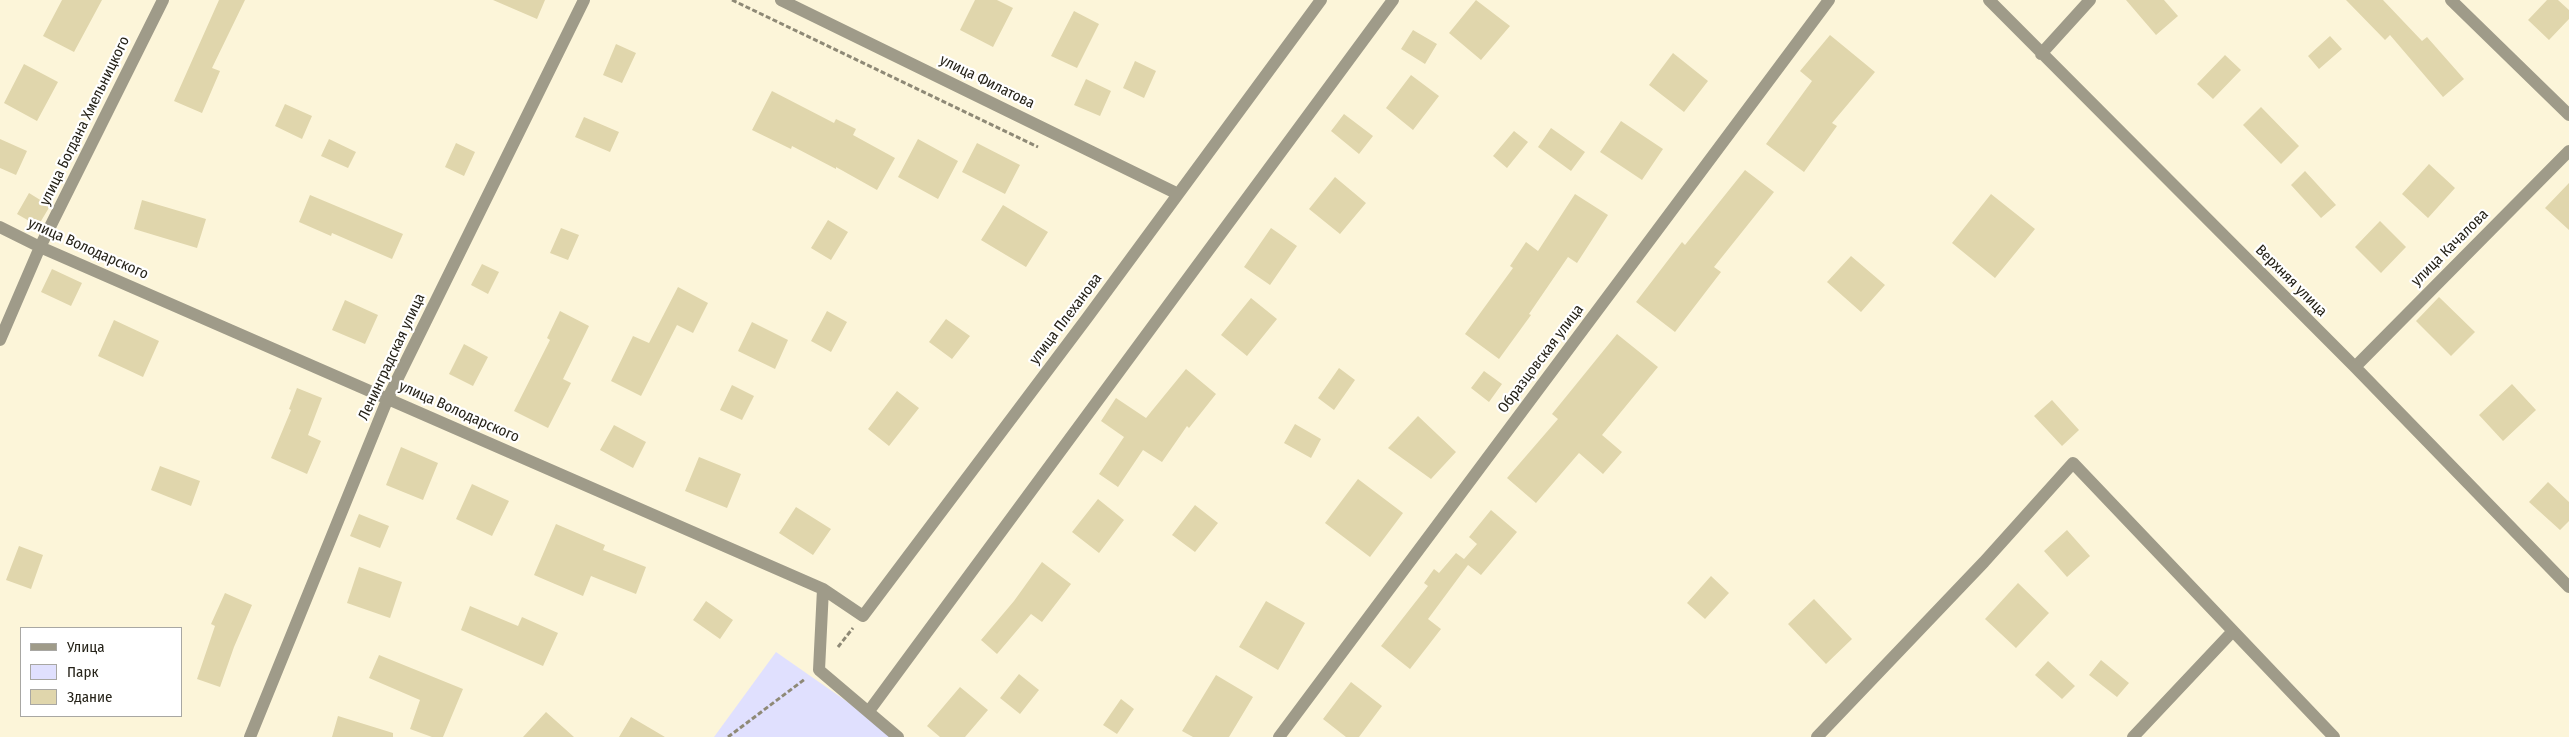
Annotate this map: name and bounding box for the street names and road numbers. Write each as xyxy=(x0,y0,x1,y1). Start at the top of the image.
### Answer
street label: улица Богдана Хмельницкого xyxy=(36,33,134,209)
street label: улица Филатова xyxy=(937,51,1037,113)
street label: улица Качалова xyxy=(2408,206,2492,290)
street label: улица Володарского xyxy=(25,214,151,284)
street label: Верхняя улица xyxy=(2251,241,2331,321)
street label: улица Плеханова xyxy=(1026,270,1106,368)
street label: Ленинградская улица xyxy=(355,291,429,423)
street label: Образцовская улица xyxy=(1494,301,1588,417)
street label: улица Володарского xyxy=(396,377,522,447)

